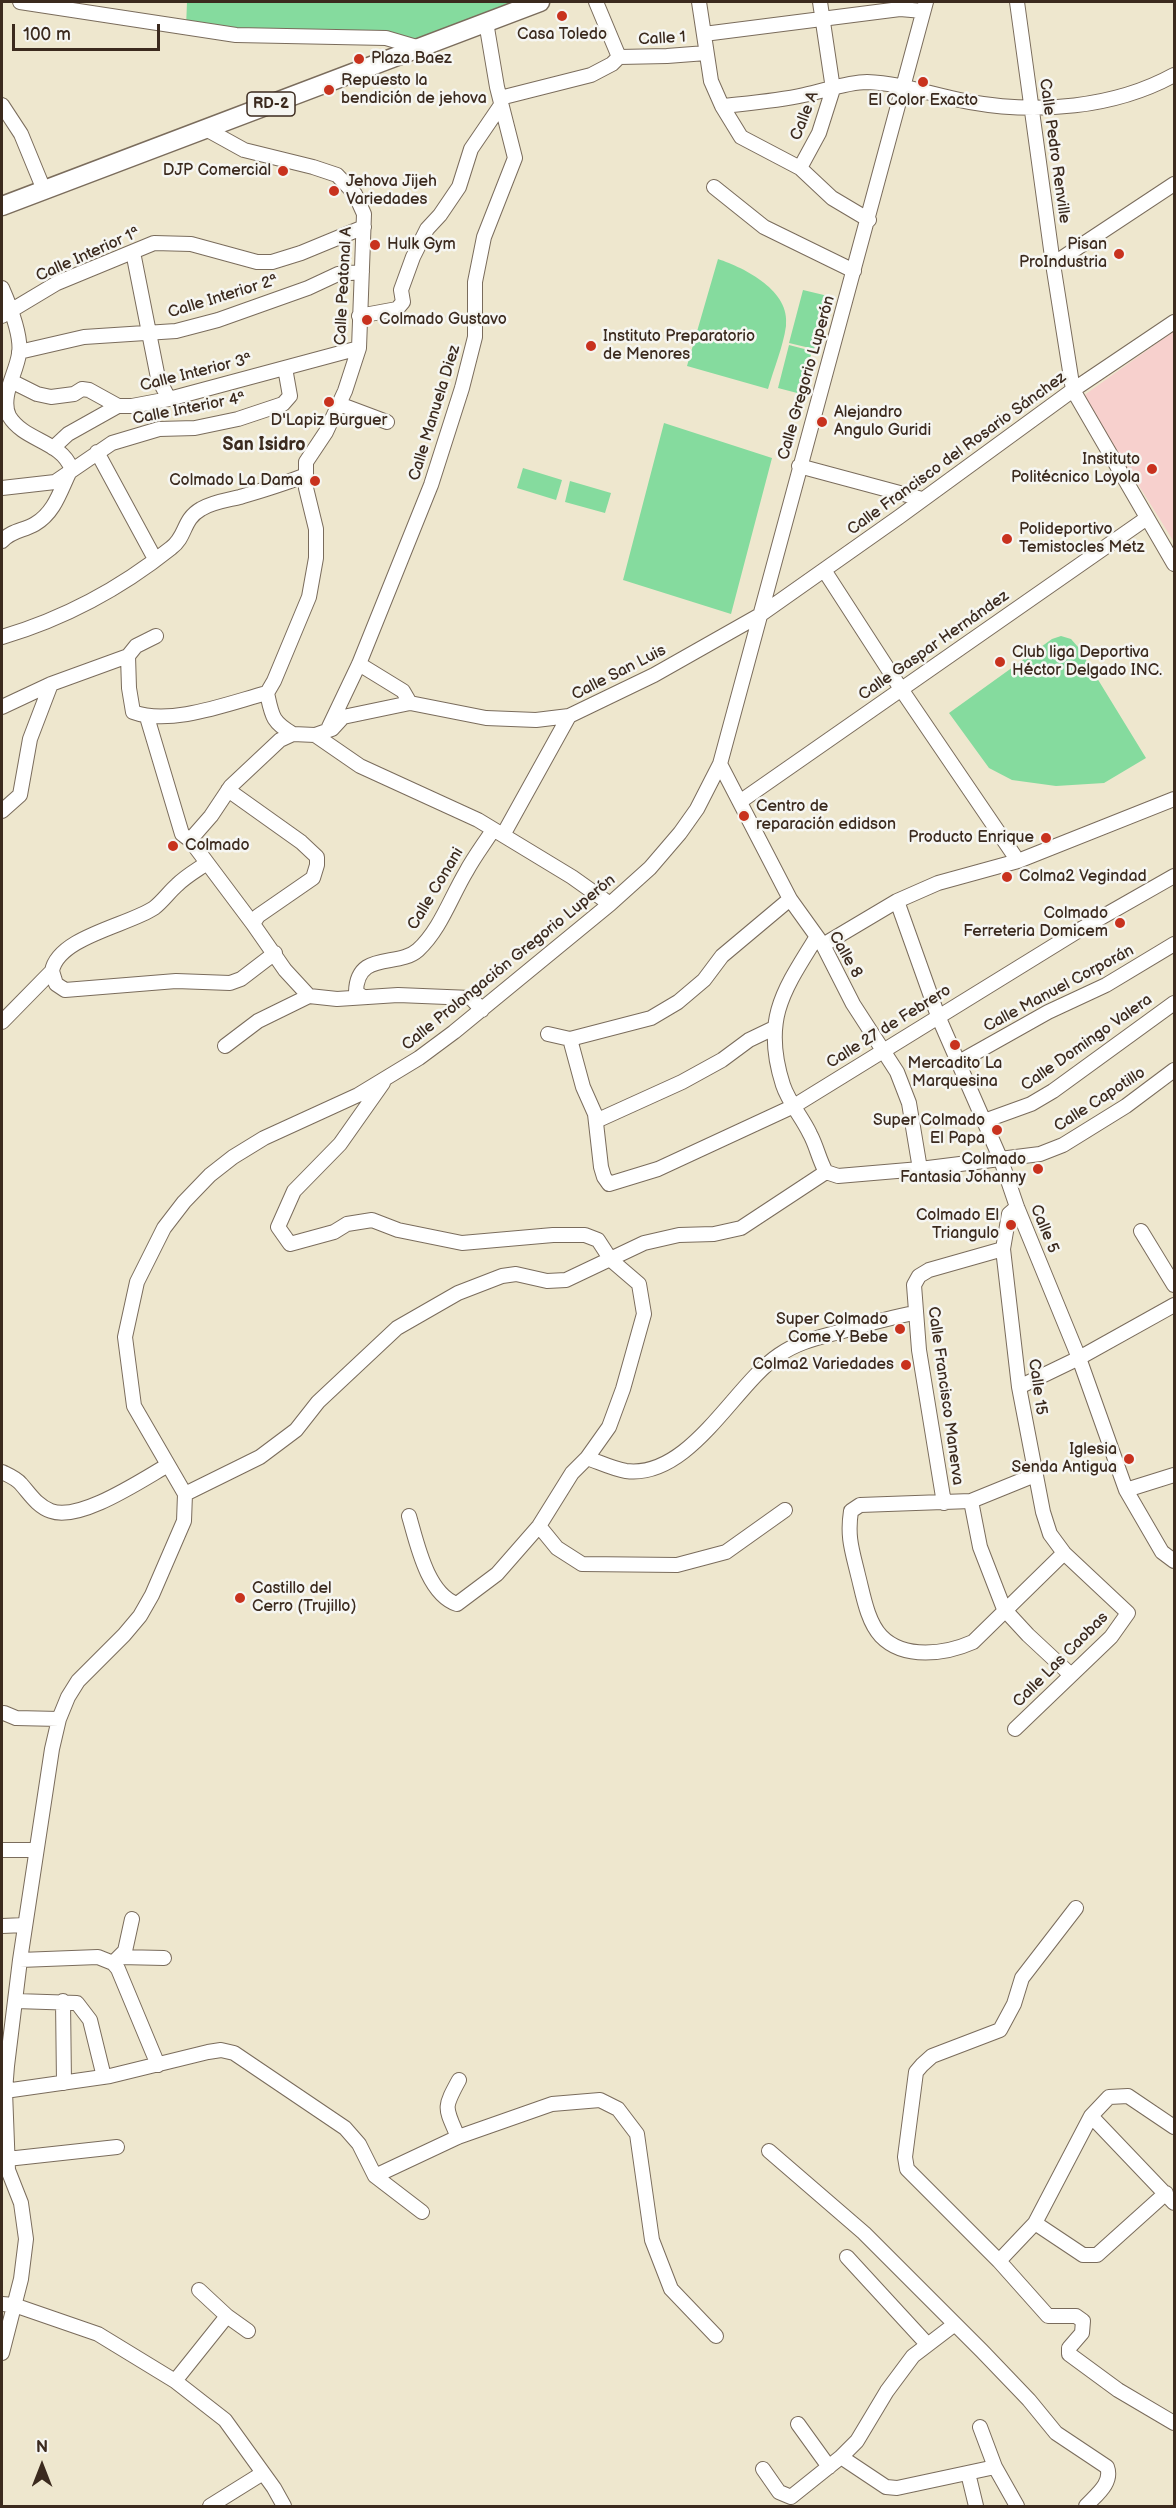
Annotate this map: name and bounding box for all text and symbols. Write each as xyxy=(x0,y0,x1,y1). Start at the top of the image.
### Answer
marker: Casa Toledo xyxy=(555,9,569,23)
scale bar xyxy=(15,12,164,50)
text: 100 m xyxy=(23,24,71,45)
place label: Casa Toledo xyxy=(517,25,607,45)
street label: Calle 1 xyxy=(638,28,686,50)
place label: Plaza Baez xyxy=(371,49,452,69)
marker: Plaza Baez xyxy=(352,52,366,66)
place label: Repuesto la bendición de jehova xyxy=(341,71,487,109)
marker: El Color Exacto xyxy=(916,75,930,89)
street label: Calle Pedro Renville xyxy=(1034,77,1074,225)
marker: Repuesto la bendición de jehova xyxy=(322,83,336,97)
street label: Calle A xyxy=(787,89,823,143)
place label: El Color Exacto xyxy=(868,91,978,111)
road number: RD-2 xyxy=(247,92,295,116)
place label: DJP Comercial xyxy=(163,161,271,181)
marker: DJP Comercial xyxy=(276,164,290,178)
place label: Jehova Jijeh Variedades xyxy=(346,172,437,210)
marker: Jehova Jijeh Variedades xyxy=(327,184,341,198)
street label: Calle Interior 1ª xyxy=(33,224,143,286)
street label: Calle Peatonal A xyxy=(331,226,357,346)
place label: Hulk Gym xyxy=(387,235,456,255)
place label: Pisan ProIndustria xyxy=(1019,235,1107,273)
marker: Hulk Gym xyxy=(368,238,382,252)
marker: Pisan ProIndustria xyxy=(1112,247,1126,261)
street label: Calle Interior 2ª xyxy=(166,271,280,323)
street label: Calle Gregorio Luperón xyxy=(774,294,840,462)
place label: Colmado Gustavo xyxy=(379,310,507,330)
marker: Colmado Gustavo xyxy=(360,313,374,327)
place label: Instituto Preparatorio de Menores xyxy=(603,327,755,365)
marker: Instituto Preparatorio de Menores xyxy=(584,339,598,353)
street label: Calle Manuela Diez xyxy=(405,343,465,483)
street label: Calle Interior 3ª xyxy=(138,350,254,396)
street label: Calle Francisco del Rosario Sánchez xyxy=(844,368,1070,540)
street label: Calle Interior 4ª xyxy=(131,389,247,429)
marker: D'Lapiz Burguer xyxy=(322,395,336,409)
place label: Alejandro Angulo Guridi xyxy=(834,403,931,441)
place label: D'Lapiz Burguer xyxy=(271,411,387,431)
marker: Alejandro Angulo Guridi xyxy=(815,415,829,429)
district label: San Isidro xyxy=(222,434,306,456)
place label: Instituto Politécnico Loyola xyxy=(1011,450,1140,488)
marker: Instituto Politécnico Loyola xyxy=(1145,462,1159,476)
place label: Colmado La Dama xyxy=(169,471,303,491)
marker: Colmado La Dama xyxy=(308,474,322,488)
place label: Polideportivo Temistocles Metz xyxy=(1019,520,1144,558)
marker: Polideportivo Temistocles Metz xyxy=(1000,532,1014,546)
street label: Calle Gaspar Hernández xyxy=(855,587,1013,705)
street label: Calle San Luis xyxy=(569,641,669,705)
place label: Club liga Deportiva Héctor Delgado INC. xyxy=(1012,643,1162,681)
marker: Club liga Deportiva Héctor Delgado INC. xyxy=(993,655,1007,669)
place label: Centro de reparación edidson xyxy=(756,797,896,835)
marker: Centro de reparación edidson xyxy=(737,809,751,823)
place label: Producto Enrique xyxy=(908,828,1034,848)
marker: Producto Enrique xyxy=(1039,831,1053,845)
place label: Colmado xyxy=(185,836,250,856)
marker: Colmado xyxy=(166,839,180,853)
street label: Calle Conani xyxy=(404,844,468,934)
place label: Colma2 Vegindad xyxy=(1019,867,1147,887)
marker: Colma2 Vegindad xyxy=(1000,870,1014,884)
street label: Calle Prolongación Gregorio Luperón xyxy=(398,871,620,1055)
place label: Colmado Ferreteria Domicem xyxy=(963,904,1108,942)
marker: Colmado Ferreteria Domicem xyxy=(1113,916,1127,930)
street label: Calle 8 xyxy=(824,928,866,982)
street label: Calle Manuel Corporán xyxy=(981,941,1137,1037)
street label: Calle 27 de Febrero xyxy=(823,981,955,1073)
street label: Calle Domingo Valera xyxy=(1018,991,1156,1095)
marker: Mercadito La Marquesina xyxy=(948,1038,962,1052)
place label: Mercadito La Marquesina xyxy=(908,1054,1002,1092)
street label: Calle Capotillo xyxy=(1051,1063,1149,1137)
place label: Super Colmado El Papa xyxy=(873,1111,985,1149)
marker: Super Colmado El Papa xyxy=(990,1123,1004,1137)
place label: Colmado Fantasia Johanny xyxy=(900,1150,1026,1188)
marker: Colmado Fantasia Johanny xyxy=(1031,1162,1045,1176)
street label: Calle 5 xyxy=(1026,1202,1062,1256)
place label: Colmado El Triangulo xyxy=(916,1206,999,1244)
marker: Colmado El Triangulo xyxy=(1004,1218,1018,1232)
street label: Calle Francisco Manerva xyxy=(923,1305,967,1487)
place label: Super Colmado Come Y Bebe xyxy=(776,1310,888,1348)
marker: Super Colmado Come Y Bebe xyxy=(893,1322,907,1336)
place label: Colma2 Variedades xyxy=(752,1355,894,1375)
marker: Colma2 Variedades xyxy=(899,1358,913,1372)
street label: Calle 15 xyxy=(1024,1358,1050,1416)
place label: Iglesia Senda Antigua xyxy=(1012,1440,1117,1478)
marker: Iglesia Senda Antigua xyxy=(1122,1452,1136,1466)
place label: Castillo del Cerro (Trujillo) xyxy=(252,1579,356,1617)
marker: Castillo del Cerro (Trujillo) xyxy=(233,1591,247,1605)
street label: Calle Las Caobas xyxy=(1009,1608,1113,1712)
north arrow xyxy=(12,2436,72,2496)
text: N xyxy=(36,2438,48,2457)

